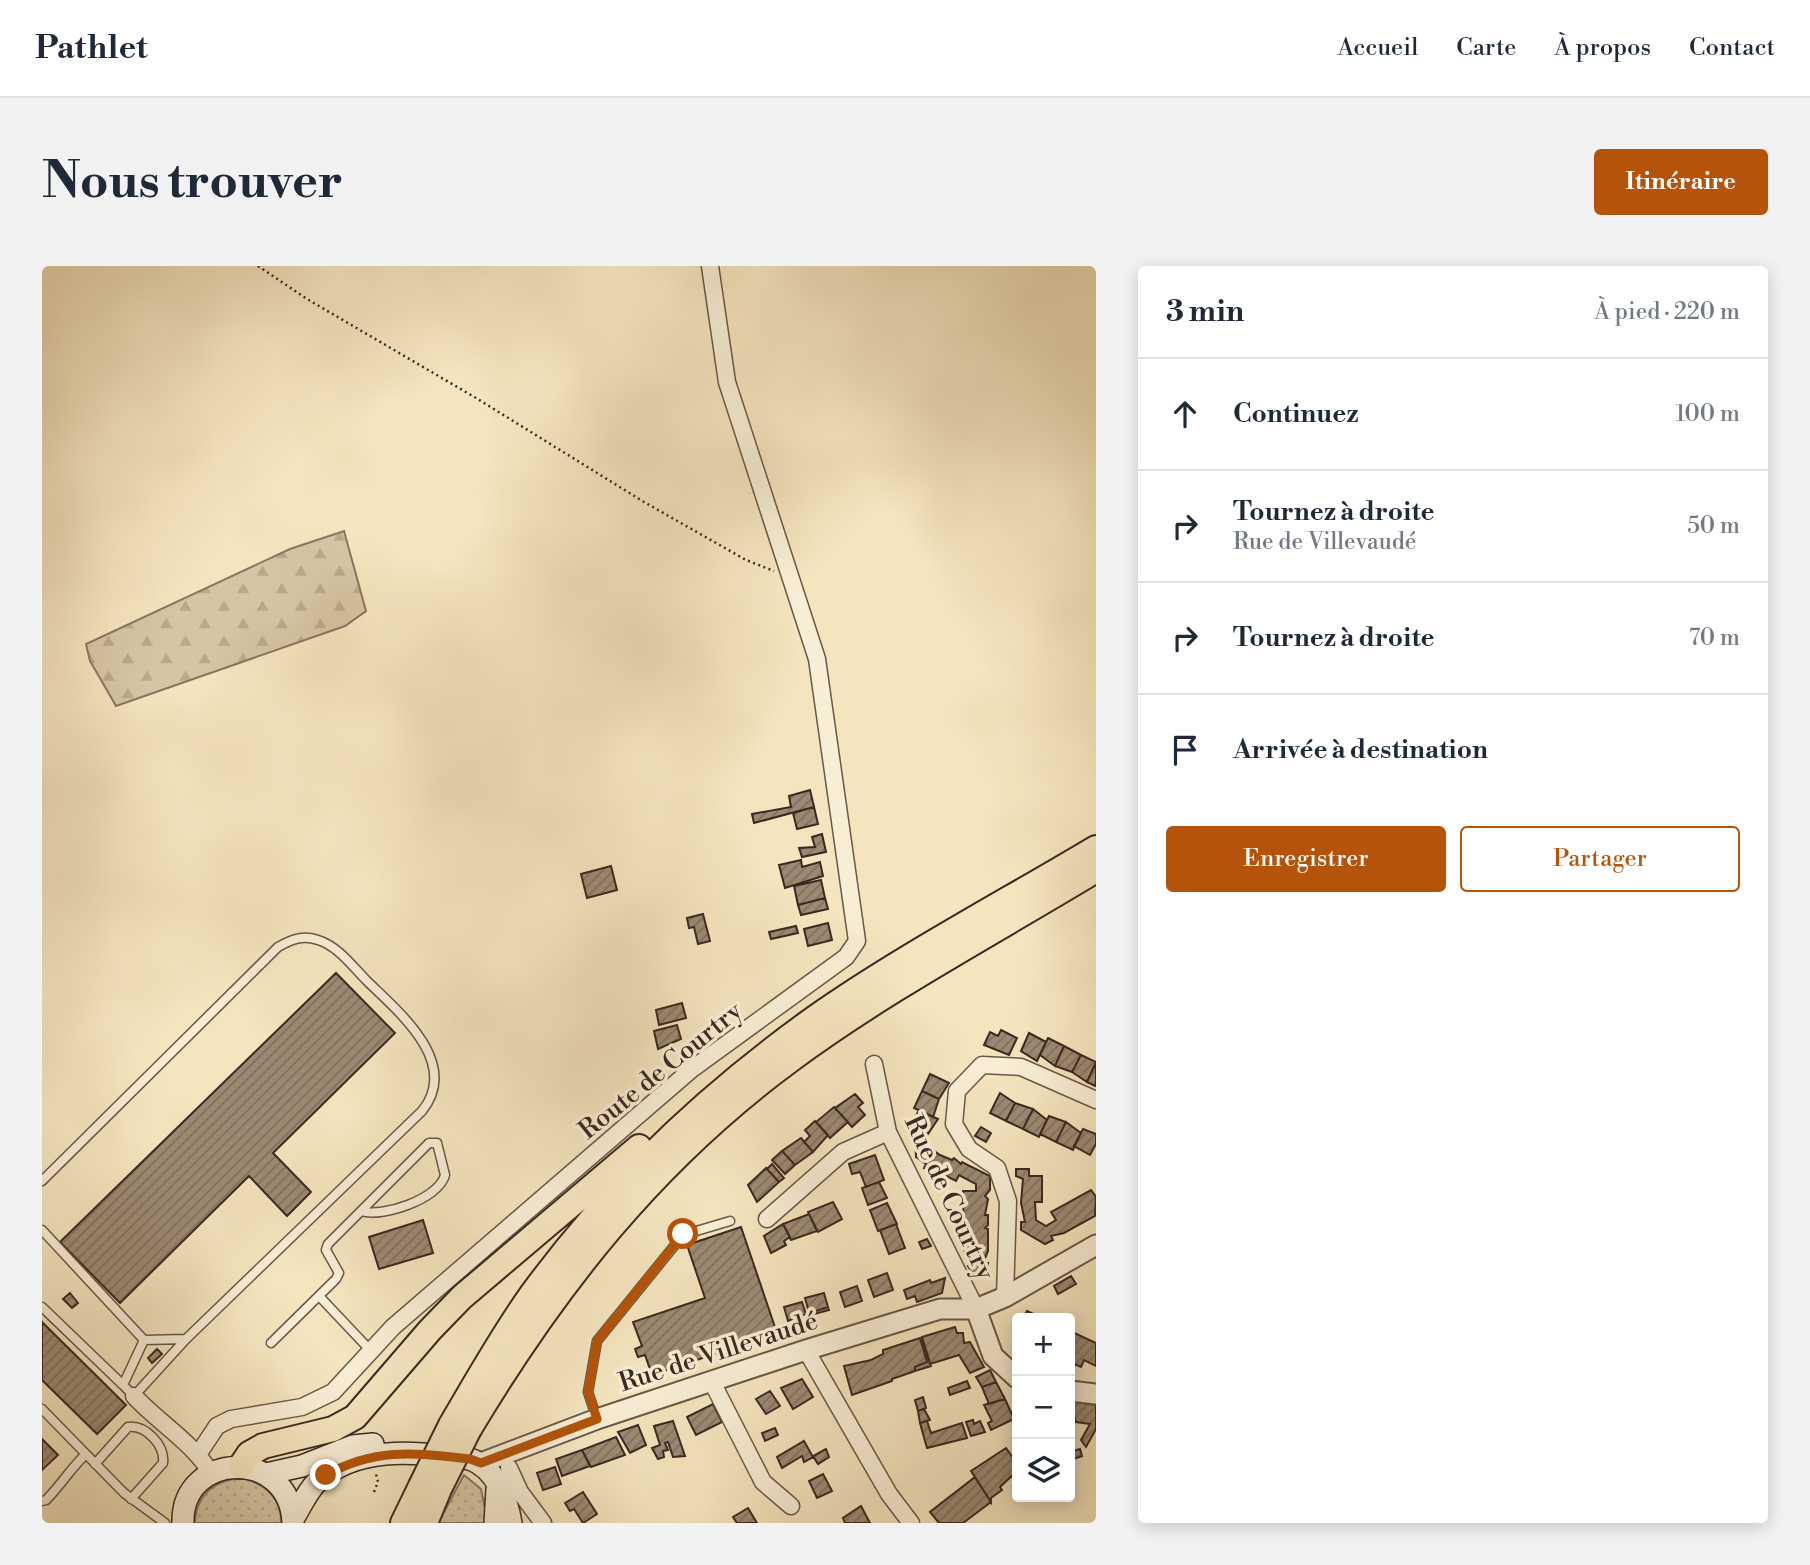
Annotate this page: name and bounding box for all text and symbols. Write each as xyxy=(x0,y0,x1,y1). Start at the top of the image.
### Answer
text: Pathlet xyxy=(35,28,148,69)
text: Accueil xyxy=(1337,33,1418,63)
text: Carte xyxy=(1456,33,1516,63)
text: À propos xyxy=(1554,33,1651,63)
text: Contact xyxy=(1689,33,1775,63)
button: Itinéraire xyxy=(1594,149,1768,215)
text: Nous trouver xyxy=(42,152,343,213)
text: 3 min xyxy=(1166,293,1244,331)
text: À pied · 220 m xyxy=(1594,298,1740,326)
icon: ahead xyxy=(1166,395,1204,433)
text: Continuez xyxy=(1233,398,1359,430)
text: 100 m xyxy=(1675,400,1740,428)
text: Tournez à droite xyxy=(1233,496,1435,528)
icon: right xyxy=(1166,507,1204,545)
text: 50 m xyxy=(1687,512,1740,540)
text: Rue de Villevaudé xyxy=(1233,528,1416,556)
icon: right xyxy=(1166,619,1204,657)
text: Tournez à droite xyxy=(1233,622,1435,654)
text: 70 m xyxy=(1689,624,1740,652)
icon: arrive xyxy=(1166,731,1204,769)
text: Arrivée à destination xyxy=(1233,734,1488,766)
button: Enregistrer xyxy=(1166,826,1446,892)
button: Partager xyxy=(1460,826,1740,892)
street label: Route de Courtry xyxy=(572,995,749,1147)
street label: Rue de Courtry xyxy=(897,1110,1001,1285)
route start xyxy=(667,1218,698,1249)
street label: Rue de Villevaudé xyxy=(615,1305,822,1399)
map controls xyxy=(1012,1313,1075,1502)
button: + xyxy=(1012,1313,1075,1376)
button: − xyxy=(1012,1376,1075,1439)
button: layers xyxy=(1012,1439,1075,1502)
route end xyxy=(310,1459,341,1490)

